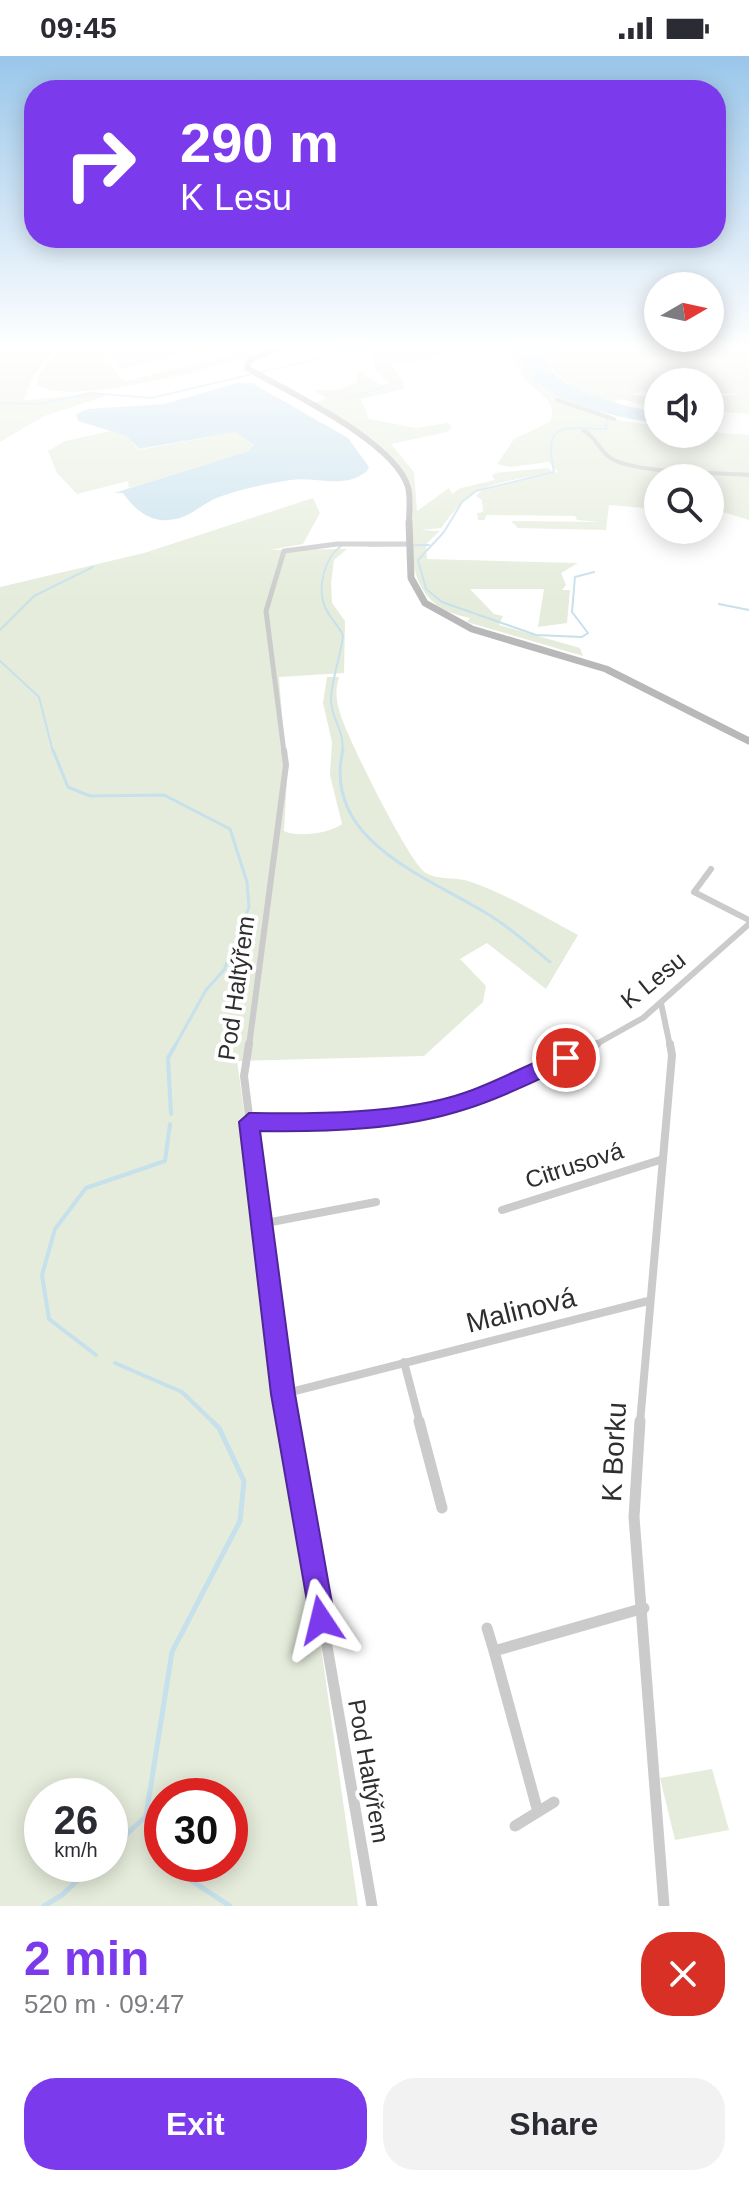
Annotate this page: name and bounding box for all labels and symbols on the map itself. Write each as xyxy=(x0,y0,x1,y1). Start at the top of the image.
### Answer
north arrow xyxy=(644,272,724,352)
street label: Pod Haltýřem xyxy=(213,914,259,1062)
street label: K Lesu xyxy=(615,946,691,1014)
pin xyxy=(532,1024,600,1092)
street label: Citrusová xyxy=(522,1136,627,1194)
street label: Malinová xyxy=(463,1281,580,1339)
street label: K Borku xyxy=(596,1401,632,1503)
position arrow xyxy=(279,1578,363,1662)
street label: Pod Haltýřem xyxy=(343,1697,395,1845)
speed limit sign: 30 xyxy=(144,1778,248,1882)

